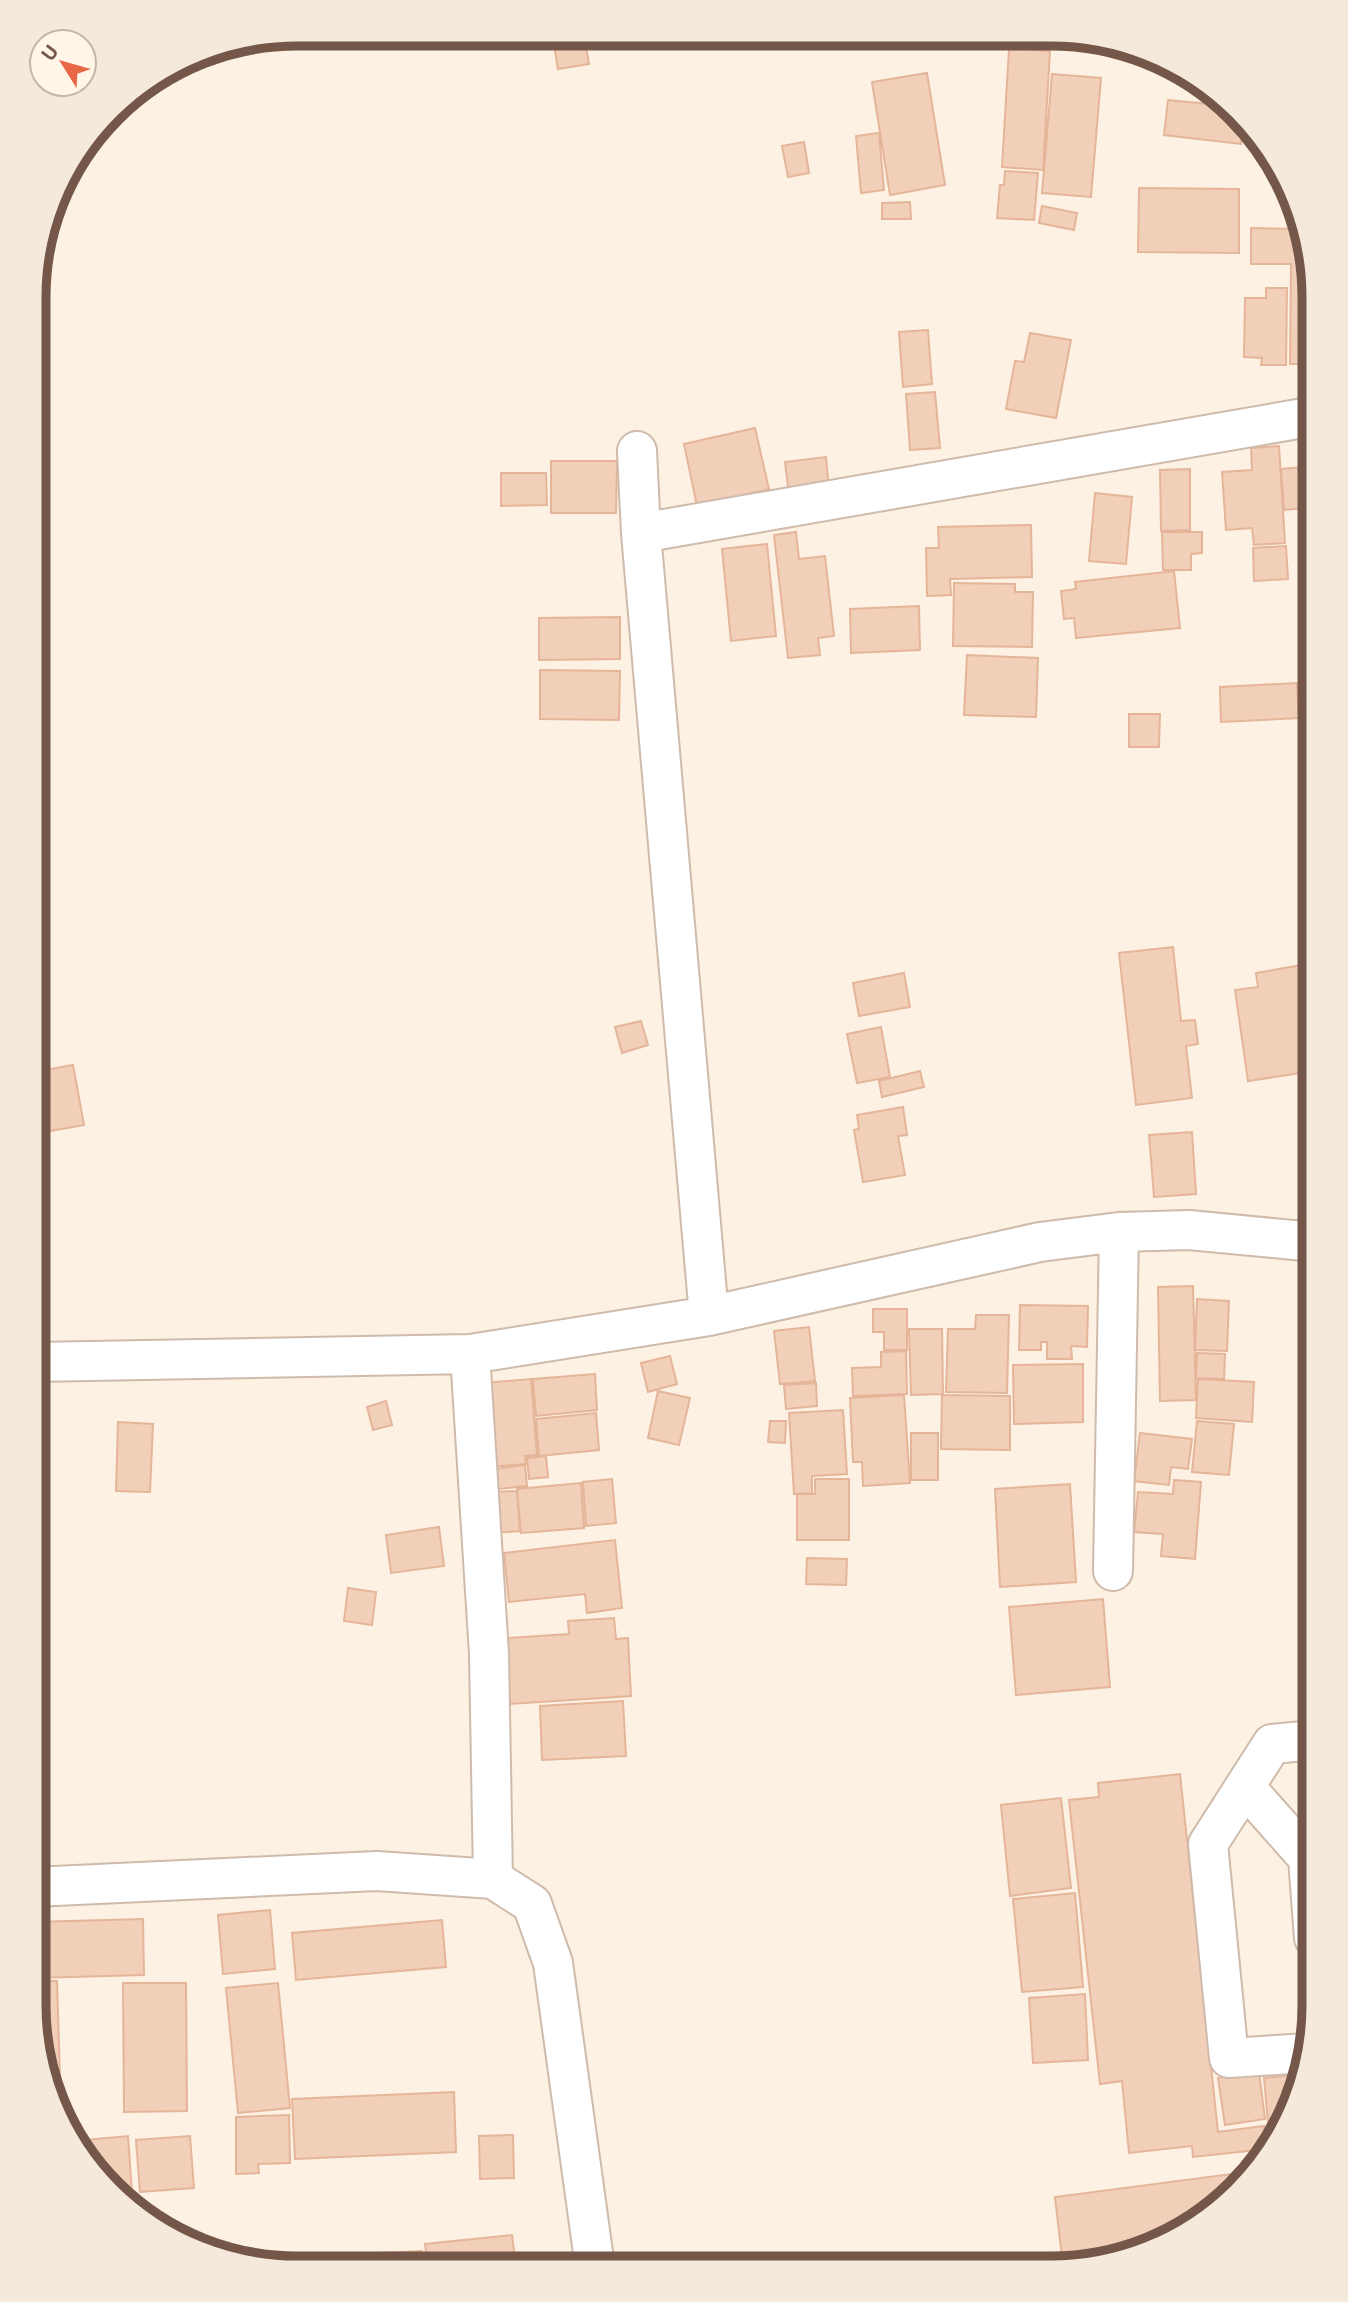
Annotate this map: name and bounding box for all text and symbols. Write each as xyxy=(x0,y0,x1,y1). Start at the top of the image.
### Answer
north arrow xyxy=(28,28,98,98)
text: U xyxy=(36,41,62,65)

